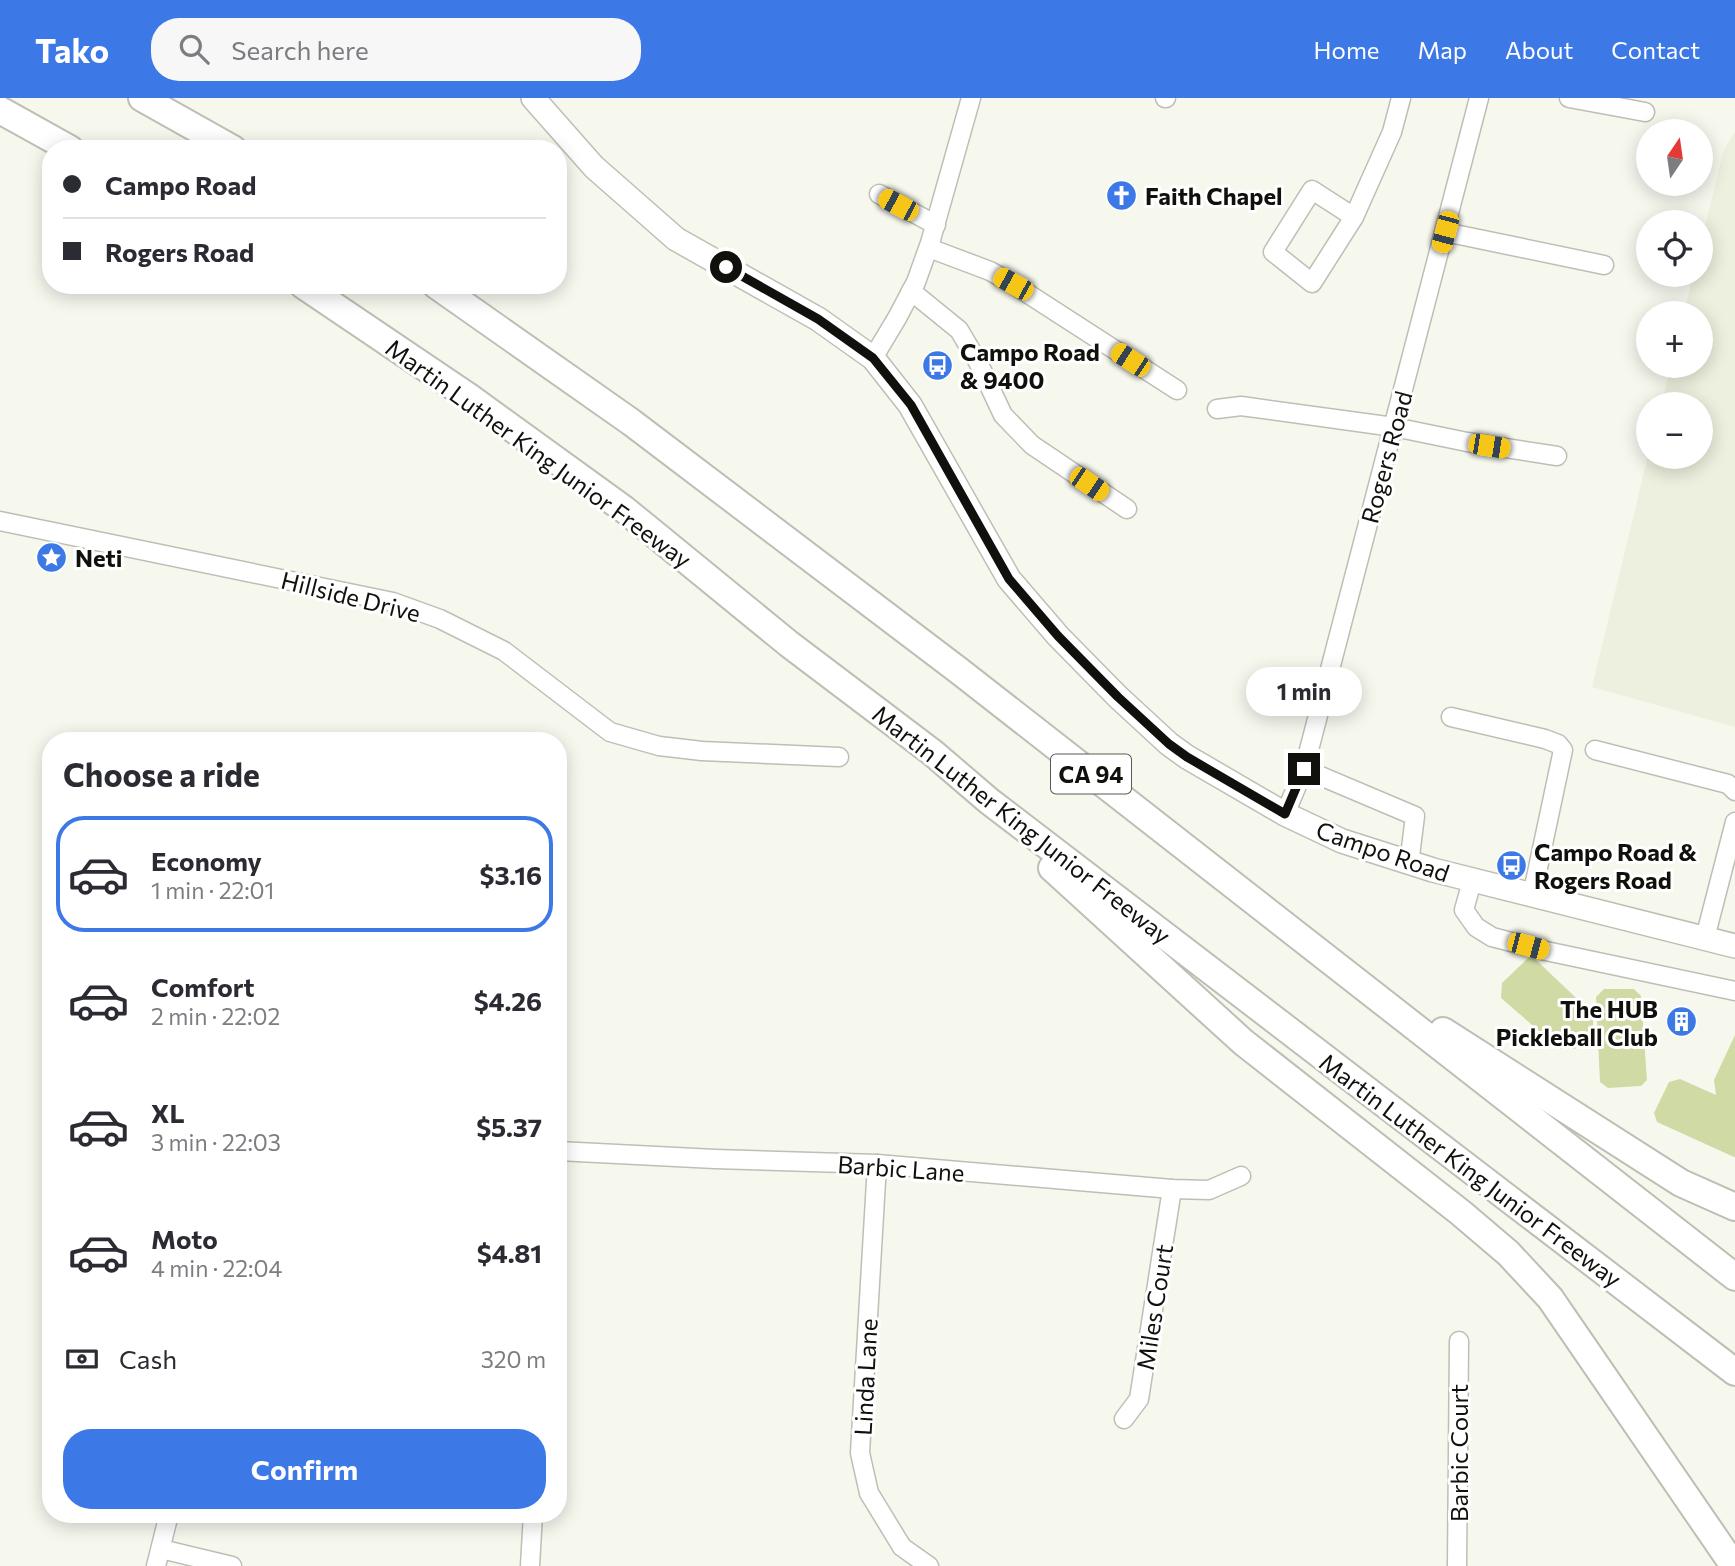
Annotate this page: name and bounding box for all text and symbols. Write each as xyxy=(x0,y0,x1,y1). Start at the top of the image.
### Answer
search box xyxy=(151,18,641,81)
text: Tako xyxy=(35,29,109,70)
icon: search xyxy=(175,30,213,68)
text: Search here xyxy=(231,34,369,65)
text: Home xyxy=(1314,35,1380,64)
text: Map xyxy=(1418,35,1467,64)
text: About xyxy=(1505,35,1573,64)
text: Contact xyxy=(1611,35,1700,64)
north arrow xyxy=(1636,119,1713,196)
map controls xyxy=(1636,119,1713,469)
text: Campo Road xyxy=(105,169,257,200)
church icon: Faith Chapel xyxy=(1105,178,1139,212)
place label: Faith Chapel xyxy=(1145,181,1283,210)
car xyxy=(875,186,922,224)
car xyxy=(1430,209,1461,255)
button: locate xyxy=(1636,210,1713,287)
text: Rogers Road xyxy=(105,236,254,267)
route start xyxy=(710,251,742,283)
car xyxy=(990,265,1037,303)
button: + xyxy=(1636,301,1713,378)
street label: Martin Luther King Junior Freeway xyxy=(381,332,697,574)
place label: Campo Road & 9400 xyxy=(960,337,1100,394)
car xyxy=(1107,340,1154,380)
bus stop icon: Campo Road & 9400 xyxy=(920,348,954,382)
street label: Rogers Road xyxy=(1354,388,1418,526)
button: − xyxy=(1636,392,1713,469)
car xyxy=(1467,432,1512,460)
car xyxy=(1066,464,1113,504)
place icon: Neti xyxy=(35,540,69,574)
place label: Neti xyxy=(75,543,122,572)
street label: Hillside Drive xyxy=(278,565,424,627)
callout: 1 min xyxy=(1246,668,1362,716)
text: 1 min xyxy=(1277,677,1331,705)
street label: Martin Luther King Junior Freeway xyxy=(867,699,1177,949)
route end xyxy=(1288,753,1320,785)
text: Choose a ride xyxy=(63,754,260,794)
road number: CA 94 xyxy=(1051,754,1131,794)
street label: Campo Road xyxy=(1313,815,1453,887)
place label: Campo Road & Rogers Road xyxy=(1534,837,1697,894)
icon: car xyxy=(67,843,130,906)
text: Economy xyxy=(151,845,262,876)
bus stop icon: Campo Road & Rogers Road xyxy=(1494,848,1528,882)
text: $3.16 xyxy=(480,859,542,890)
text: 1 min · 22:01 xyxy=(151,876,274,904)
car xyxy=(1505,930,1552,962)
icon: car xyxy=(67,969,130,1032)
text: Comfort xyxy=(151,971,254,1002)
text: $4.26 xyxy=(474,985,542,1016)
place label: The HUB Pickleball Club xyxy=(1496,994,1658,1051)
text: 2 min · 22:02 xyxy=(151,1002,280,1030)
building icon: The HUB Pickleball Club xyxy=(1664,1005,1698,1039)
street label: Martin Luther King Junior Freeway xyxy=(1314,1047,1628,1293)
icon: car xyxy=(67,1095,130,1158)
text: XL xyxy=(151,1097,185,1128)
text: $5.37 xyxy=(476,1111,542,1142)
text: 3 min · 22:03 xyxy=(151,1128,281,1156)
street label: Barbic Lane xyxy=(837,1149,965,1187)
icon: car xyxy=(67,1221,130,1284)
text: Moto xyxy=(151,1223,218,1254)
text: $4.81 xyxy=(477,1237,542,1268)
street label: Miles Court xyxy=(1130,1242,1178,1372)
text: 4 min · 22:04 xyxy=(151,1254,282,1282)
street label: Linda Lane xyxy=(847,1318,883,1436)
icon: cash xyxy=(63,1340,101,1378)
text: Cash xyxy=(119,1343,177,1374)
text: 320 m xyxy=(481,1345,546,1373)
street label: Barbic Court xyxy=(1444,1384,1473,1522)
button: Confirm xyxy=(63,1429,546,1509)

